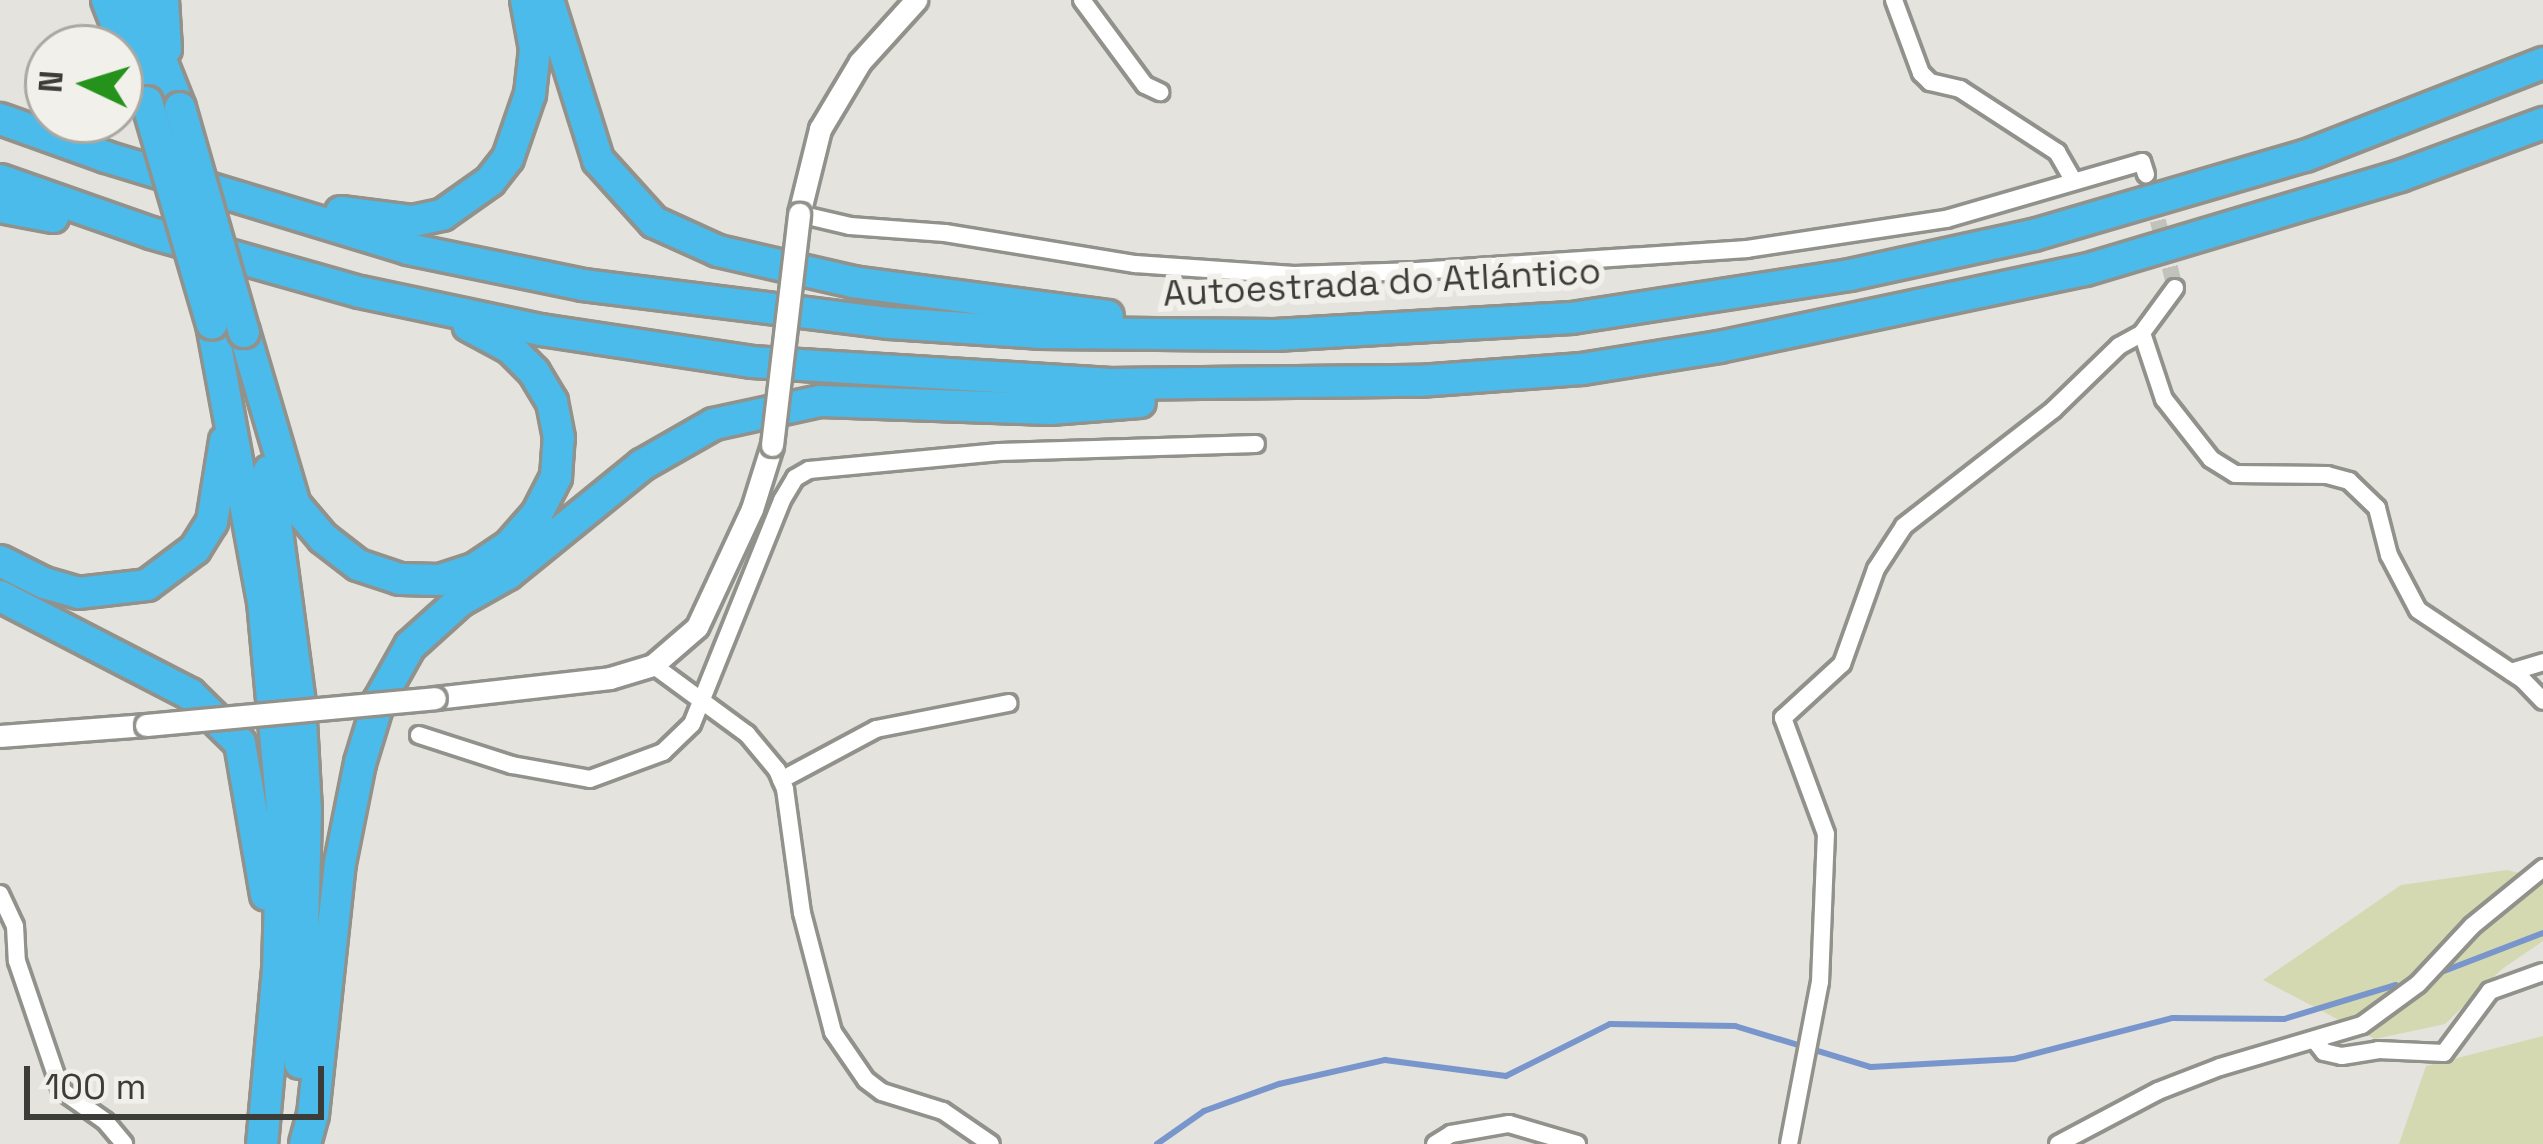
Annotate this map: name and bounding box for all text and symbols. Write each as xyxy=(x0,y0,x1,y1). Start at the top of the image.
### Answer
north arrow xyxy=(24,24,144,144)
text: N xyxy=(29,69,73,94)
street label: Autoestrada do Atlántico xyxy=(1162,250,1602,316)
scale bar xyxy=(30,1042,330,1116)
text: 100 m xyxy=(45,1064,146,1110)

